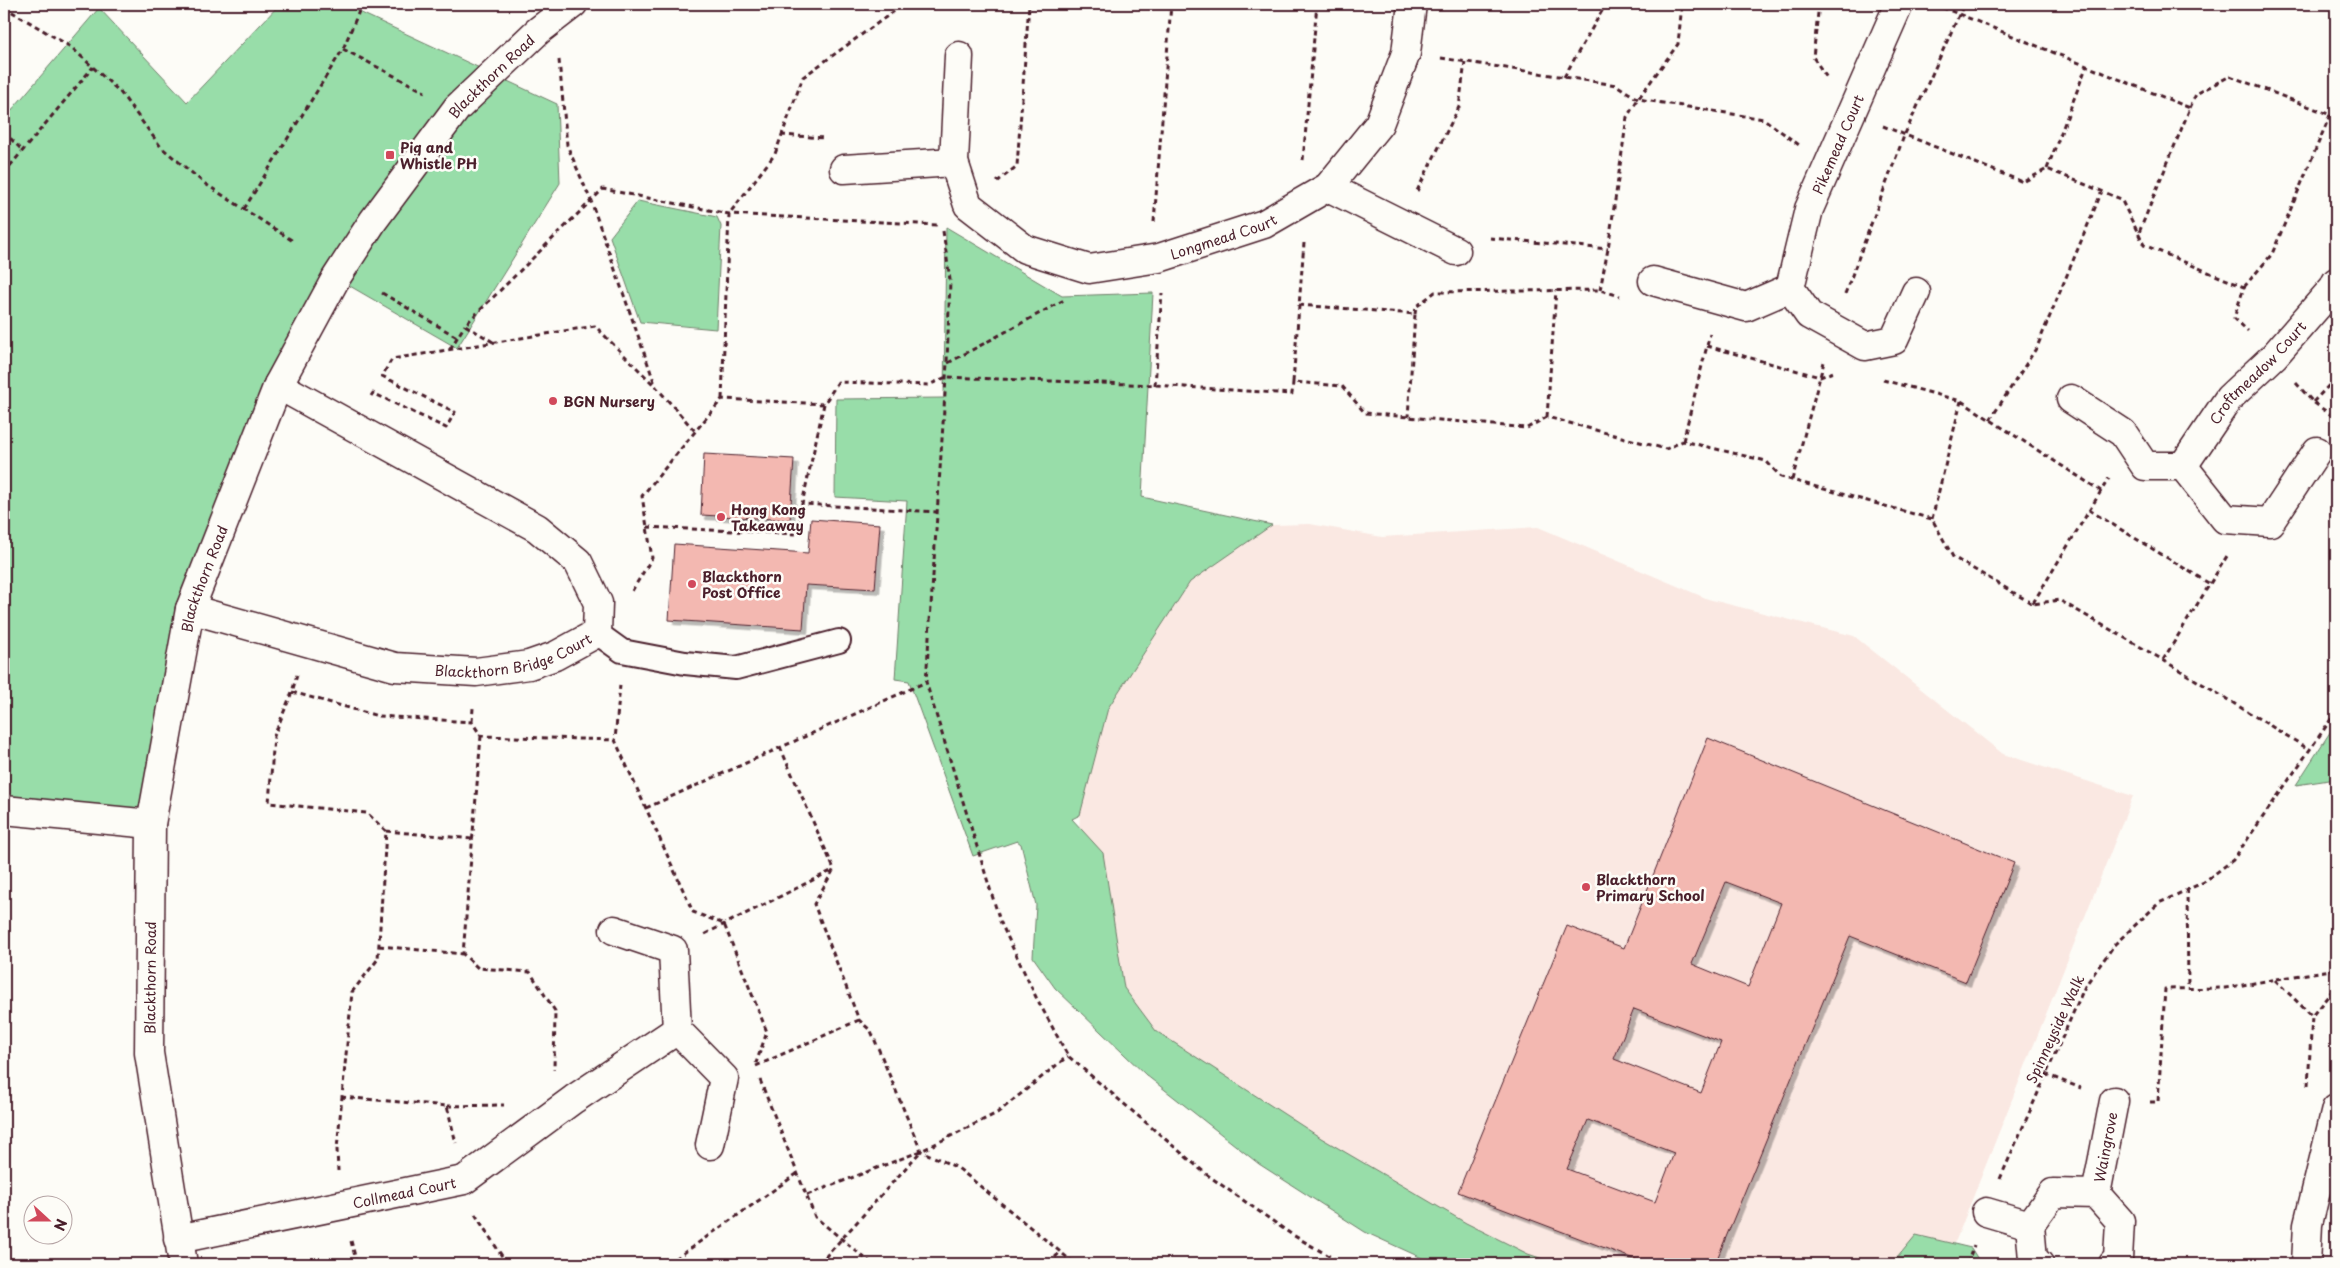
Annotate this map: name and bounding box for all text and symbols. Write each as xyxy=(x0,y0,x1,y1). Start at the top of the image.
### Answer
street label: Blackthorn Road xyxy=(443,29,539,122)
street label: Pikemead Court xyxy=(1806,91,1869,197)
place label: Pig and Whistle PH xyxy=(400,137,477,174)
marker: Pig and Whistle PH xyxy=(384,149,396,161)
street label: Longmead Court xyxy=(1167,208,1281,264)
street label: Croftmeadow Court xyxy=(2204,316,2311,428)
place label: BGN Nursery xyxy=(563,391,655,412)
marker: BGN Nursery xyxy=(547,395,559,407)
place label: Hong Kong Takeaway xyxy=(731,499,806,536)
marker: Hong Kong Takeaway xyxy=(715,511,727,523)
street label: Blackthorn Road xyxy=(175,522,232,634)
place label: Blackthorn Post Office xyxy=(702,566,782,603)
marker: Blackthorn Post Office xyxy=(686,578,698,590)
street label: Blackthorn Bridge Court xyxy=(434,627,595,683)
place label: Blackthorn Primary School xyxy=(1596,869,1705,906)
marker: Blackthorn Primary School xyxy=(1580,881,1592,893)
street label: Blackthorn Road xyxy=(139,921,161,1034)
street label: Spinneyside Walk xyxy=(2021,971,2090,1087)
street label: Waingrove xyxy=(2088,1110,2122,1184)
street label: Collmead Court xyxy=(351,1171,458,1213)
north arrow xyxy=(22,1196,72,1246)
text: N xyxy=(49,1216,72,1234)

